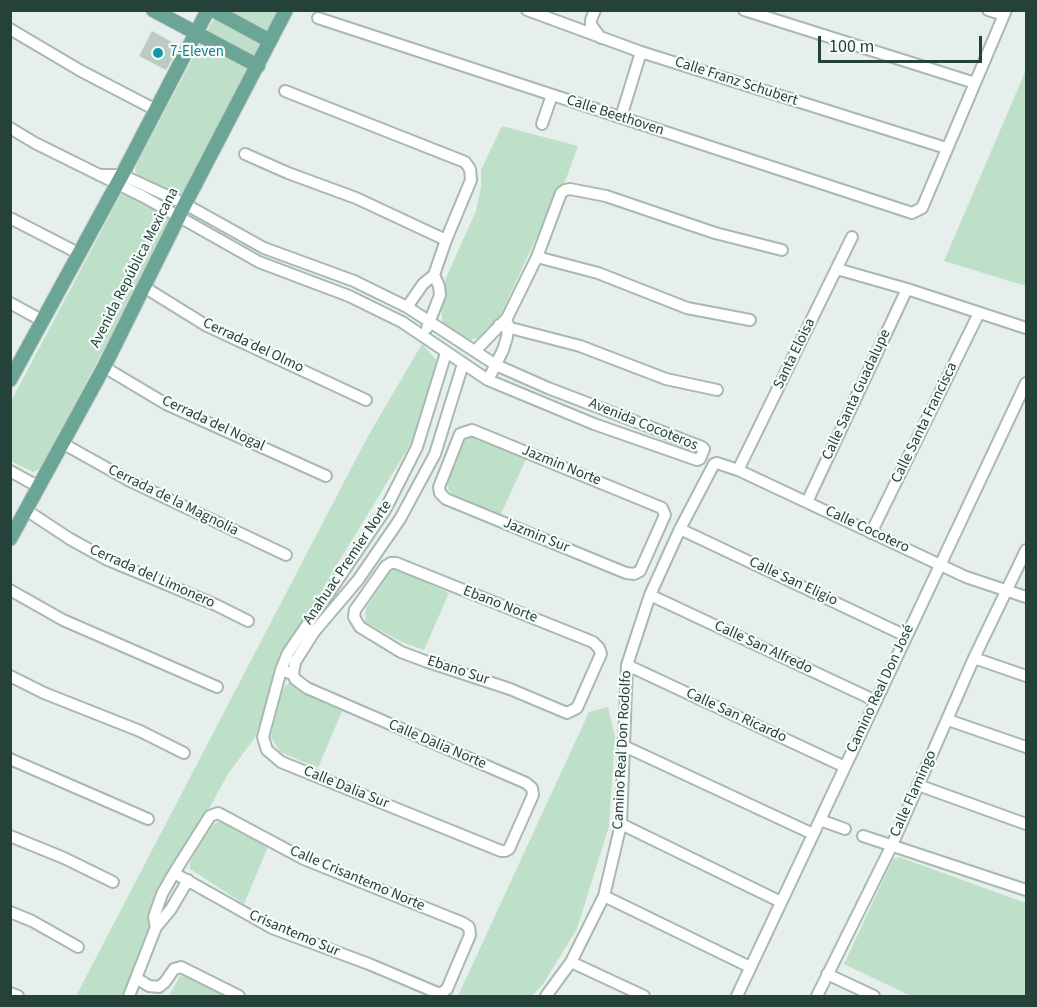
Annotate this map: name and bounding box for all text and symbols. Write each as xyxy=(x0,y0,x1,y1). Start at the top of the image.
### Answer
scale bar xyxy=(821,24,984,62)
text: 100 m xyxy=(829,34,874,59)
place label: 7-Eleven xyxy=(170,44,224,62)
marker: 7-Eleven xyxy=(151,46,165,60)
street label: Calle Franz Schubert xyxy=(672,54,800,110)
street label: Calle Beethoven xyxy=(564,92,666,140)
street label: Avenida República Mexicana xyxy=(87,185,183,351)
street label: Cerrada del Olmo xyxy=(200,315,306,377)
street label: Santa Eloisa xyxy=(770,316,820,392)
street label: Calle Santa Guadalupe xyxy=(819,327,895,463)
street label: Calle Santa Francisca xyxy=(888,360,962,486)
street label: Cerrada del Nogal xyxy=(159,392,267,456)
street label: Avenida Cocoteros xyxy=(586,395,700,455)
street label: Jazmin Norte xyxy=(519,442,603,490)
street label: Cerrada de la Magnolia xyxy=(105,462,241,540)
street label: Anahuac Premier Norte xyxy=(300,498,396,628)
street label: Calle Cocotero xyxy=(822,503,912,557)
street label: Jazmin Sur xyxy=(500,515,572,557)
street label: Cerrada del Limonero xyxy=(86,541,218,613)
street label: Calle San Eligio xyxy=(746,554,840,610)
street label: Ebano Norte xyxy=(460,583,540,627)
street label: Calle San Alfredo xyxy=(711,617,815,679)
street label: Camino Real Don José xyxy=(843,622,919,756)
street label: Ebano Sur xyxy=(425,653,491,689)
street label: Camino Real Don Rodolfo xyxy=(610,670,636,830)
street label: Calle San Ricardo xyxy=(683,685,789,747)
street label: Calle Dalia Norte xyxy=(385,716,489,774)
street label: Calle Flamingo xyxy=(887,748,941,840)
street label: Calle Dalia Sur xyxy=(301,763,391,813)
street label: Calle Crisantemo Norte xyxy=(287,842,427,916)
street label: Crisantemo Sur xyxy=(246,907,342,961)

